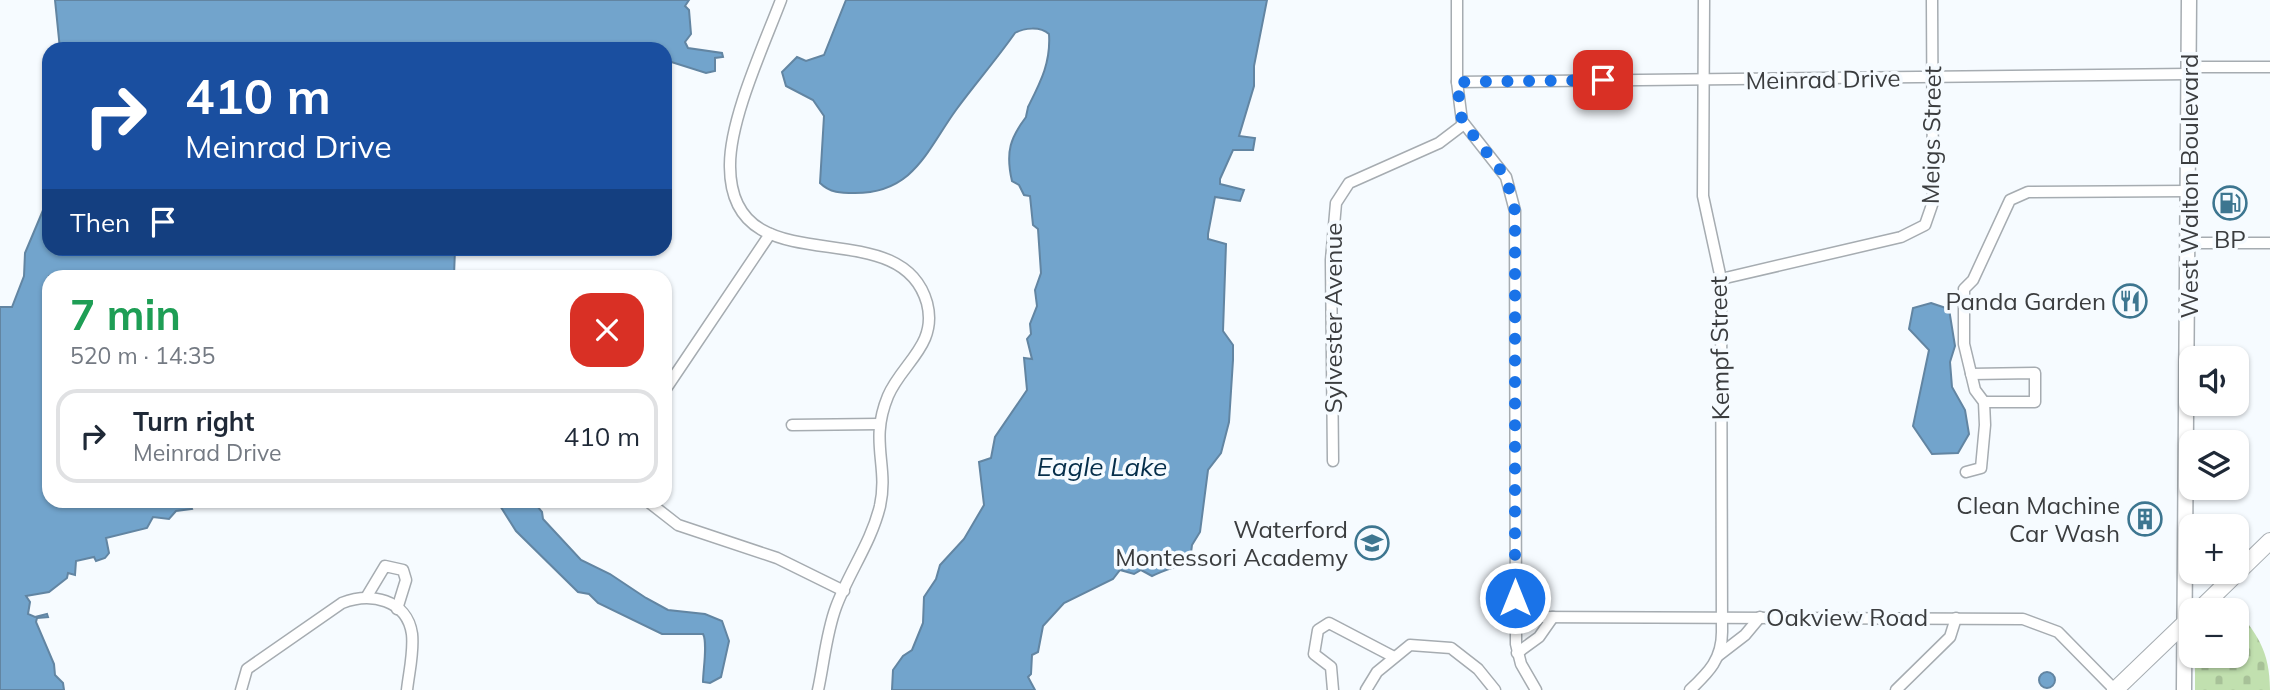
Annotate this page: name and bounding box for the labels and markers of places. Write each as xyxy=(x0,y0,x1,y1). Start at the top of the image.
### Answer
pin xyxy=(1573,50,1633,110)
fuel station icon: BP xyxy=(2211,184,2249,222)
place label: BP xyxy=(2214,224,2246,254)
restaurant icon: Panda Garden xyxy=(2111,282,2149,320)
place label: Panda Garden xyxy=(1945,286,2106,316)
place label: Clean Machine Car Wash xyxy=(1956,490,2120,548)
building icon: Clean Machine Car Wash xyxy=(2126,500,2164,538)
place label: Waterford Montessori Academy xyxy=(1115,514,1348,572)
school or university icon: Waterford Montessori Academy xyxy=(1353,524,1391,562)

